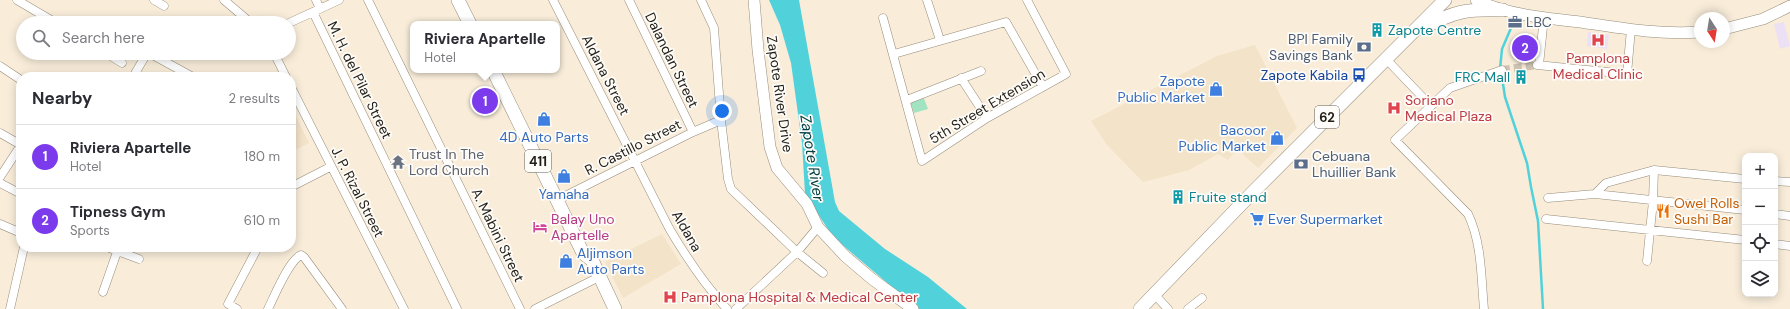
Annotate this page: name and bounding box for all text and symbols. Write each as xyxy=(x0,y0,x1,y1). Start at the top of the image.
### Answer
street label: Dalandan Street xyxy=(641,9,703,111)
north arrow xyxy=(1694,12,1730,48)
place label: LBC xyxy=(1526,13,1552,31)
office icon: LBC xyxy=(1507,14,1523,30)
search box xyxy=(16,16,296,60)
street label: M. H. del Pilar Street xyxy=(324,18,396,142)
popup xyxy=(410,21,560,73)
place label: Zapote Centre xyxy=(1388,21,1481,39)
building icon: Zapote Centre xyxy=(1369,22,1385,38)
icon: search xyxy=(30,27,52,49)
text: Search here xyxy=(62,28,145,48)
text: Riviera Apartelle xyxy=(424,29,546,49)
place label: BPI Family Savings Bank xyxy=(1269,30,1353,64)
street label: Aldana Street xyxy=(578,32,634,118)
hospital icon: Pamplona Medical Clinic xyxy=(1590,32,1606,48)
pin: 2 xyxy=(1512,33,1538,63)
street label: Zapote River Drive xyxy=(763,34,797,154)
bank icon: BPI Family Savings Bank xyxy=(1356,39,1372,55)
text: Hotel xyxy=(424,49,456,66)
place label: Pamplona Medical Clinic xyxy=(1553,49,1643,83)
street label: 5th Street Extension xyxy=(926,64,1048,148)
place label: Zapote Kabila xyxy=(1261,66,1348,84)
bus stop icon: Zapote Kabila xyxy=(1351,67,1367,83)
place label: FRC Mall xyxy=(1455,68,1510,86)
building icon: FRC Mall xyxy=(1513,69,1529,85)
place label: Zapote Public Market xyxy=(1118,72,1205,106)
shop icon: Zapote Public Market xyxy=(1208,81,1224,97)
pin: 1 xyxy=(472,86,498,116)
text: Nearby xyxy=(32,87,92,109)
text: 2 results xyxy=(229,90,280,107)
place label: Soriano Medical Plaza xyxy=(1405,91,1492,125)
hospital icon: Soriano Medical Plaza xyxy=(1386,100,1402,116)
your location xyxy=(712,101,732,121)
road number: 62 xyxy=(1315,106,1339,128)
shop icon: 4D Auto Parts xyxy=(536,111,552,127)
water label: Zapote River xyxy=(795,113,829,203)
street label: R. Castillo Street xyxy=(582,115,684,179)
place label: Bacoor Public Market xyxy=(1179,121,1266,155)
place label: 4D Auto Parts xyxy=(499,128,589,146)
shop icon: Bacoor Public Market xyxy=(1269,130,1285,146)
text: Riviera Apartelle xyxy=(70,138,191,158)
street label: J. P. Rizal Street xyxy=(327,144,389,240)
place label: Trust In The Lord Church xyxy=(409,145,489,179)
place label: Cebuana Lhuillier Bank xyxy=(1312,147,1396,181)
text: 1 xyxy=(43,148,47,165)
text: 180 m xyxy=(244,148,280,165)
road number: 411 xyxy=(525,150,551,172)
map controls xyxy=(1742,153,1778,297)
button: + xyxy=(1742,153,1778,189)
temple icon: Trust In The Lord Church xyxy=(390,154,406,170)
bank icon: Cebuana Lhuillier Bank xyxy=(1293,156,1309,172)
text: Hotel xyxy=(70,158,102,175)
shop icon: Yamaha xyxy=(556,168,572,184)
street label: A. Mabini Street xyxy=(468,185,528,285)
place label: Yamaha xyxy=(539,185,589,203)
place label: Fruite stand xyxy=(1189,188,1267,206)
building icon: Fruite stand xyxy=(1170,189,1186,205)
button: − xyxy=(1742,189,1778,225)
place label: Owel Rolls Sushi Bar xyxy=(1674,194,1740,228)
text: Tipness Gym xyxy=(70,202,166,222)
restaurant icon: Owel Rolls Sushi Bar xyxy=(1655,203,1671,219)
street label: Aldana xyxy=(668,207,706,255)
place label: Balay Uno Apartelle xyxy=(551,210,615,244)
place label: Ever Supermarket xyxy=(1268,210,1383,228)
supermarket icon: Ever Supermarket xyxy=(1249,211,1265,227)
text: 2 xyxy=(41,212,49,229)
text: 610 m xyxy=(244,212,280,229)
hotel icon: Balay Uno Apartelle xyxy=(532,219,548,235)
text: Sports xyxy=(70,222,110,239)
button: locate xyxy=(1742,225,1778,261)
place label: Aljimson Auto Parts xyxy=(577,244,645,278)
shop icon: Aljimson Auto Parts xyxy=(558,253,574,269)
button: layers xyxy=(1742,261,1778,297)
place label: Pamplona Hospital & Medical Center xyxy=(681,288,918,306)
hospital icon: Pamplona Hospital & Medical Center xyxy=(662,289,678,305)

